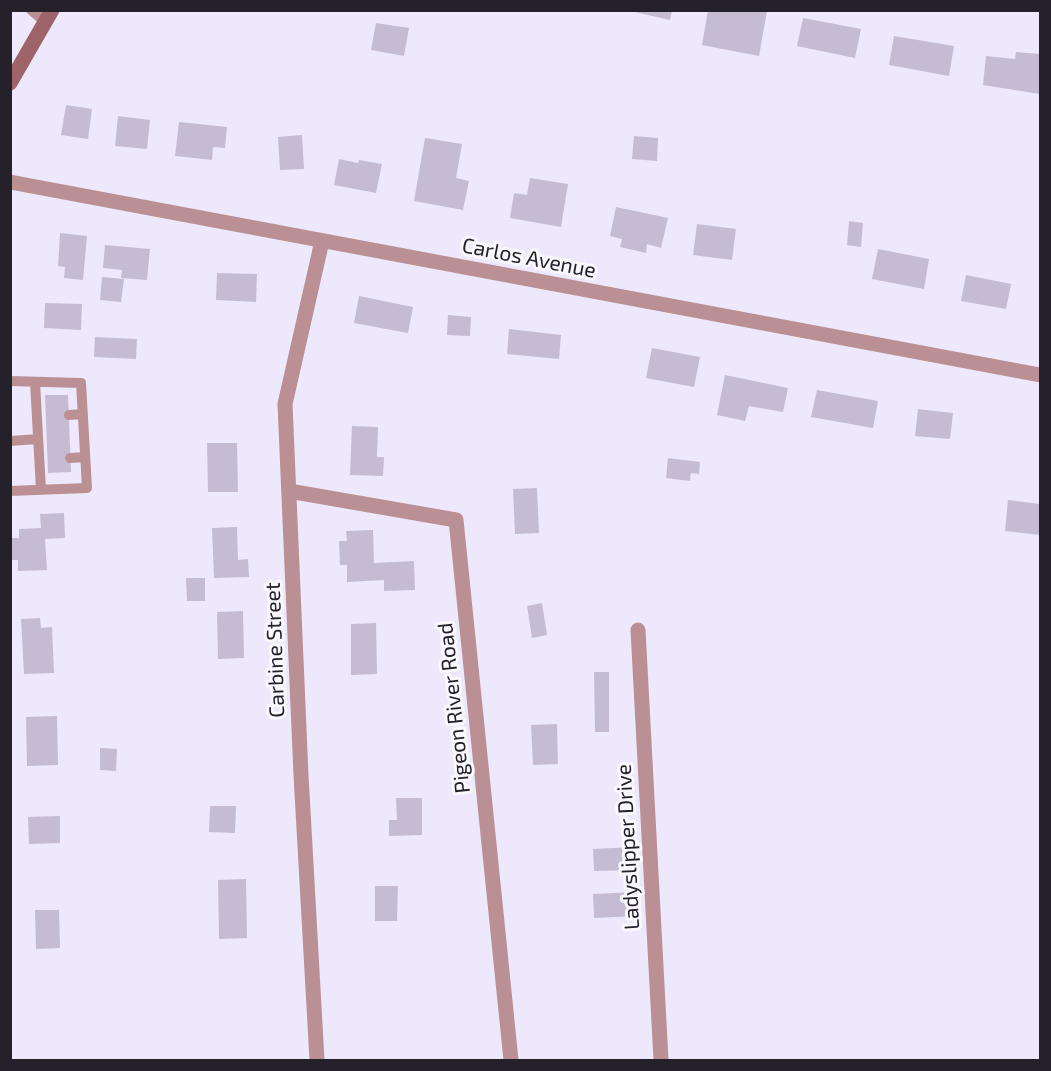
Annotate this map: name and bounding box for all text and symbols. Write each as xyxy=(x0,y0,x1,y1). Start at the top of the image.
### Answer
street label: Carlos Avenue xyxy=(460,233,598,283)
street label: Carbine Street xyxy=(260,582,290,718)
street label: Pigeon River Road xyxy=(433,622,475,794)
street label: Ladyslipper Drive xyxy=(611,763,645,931)

